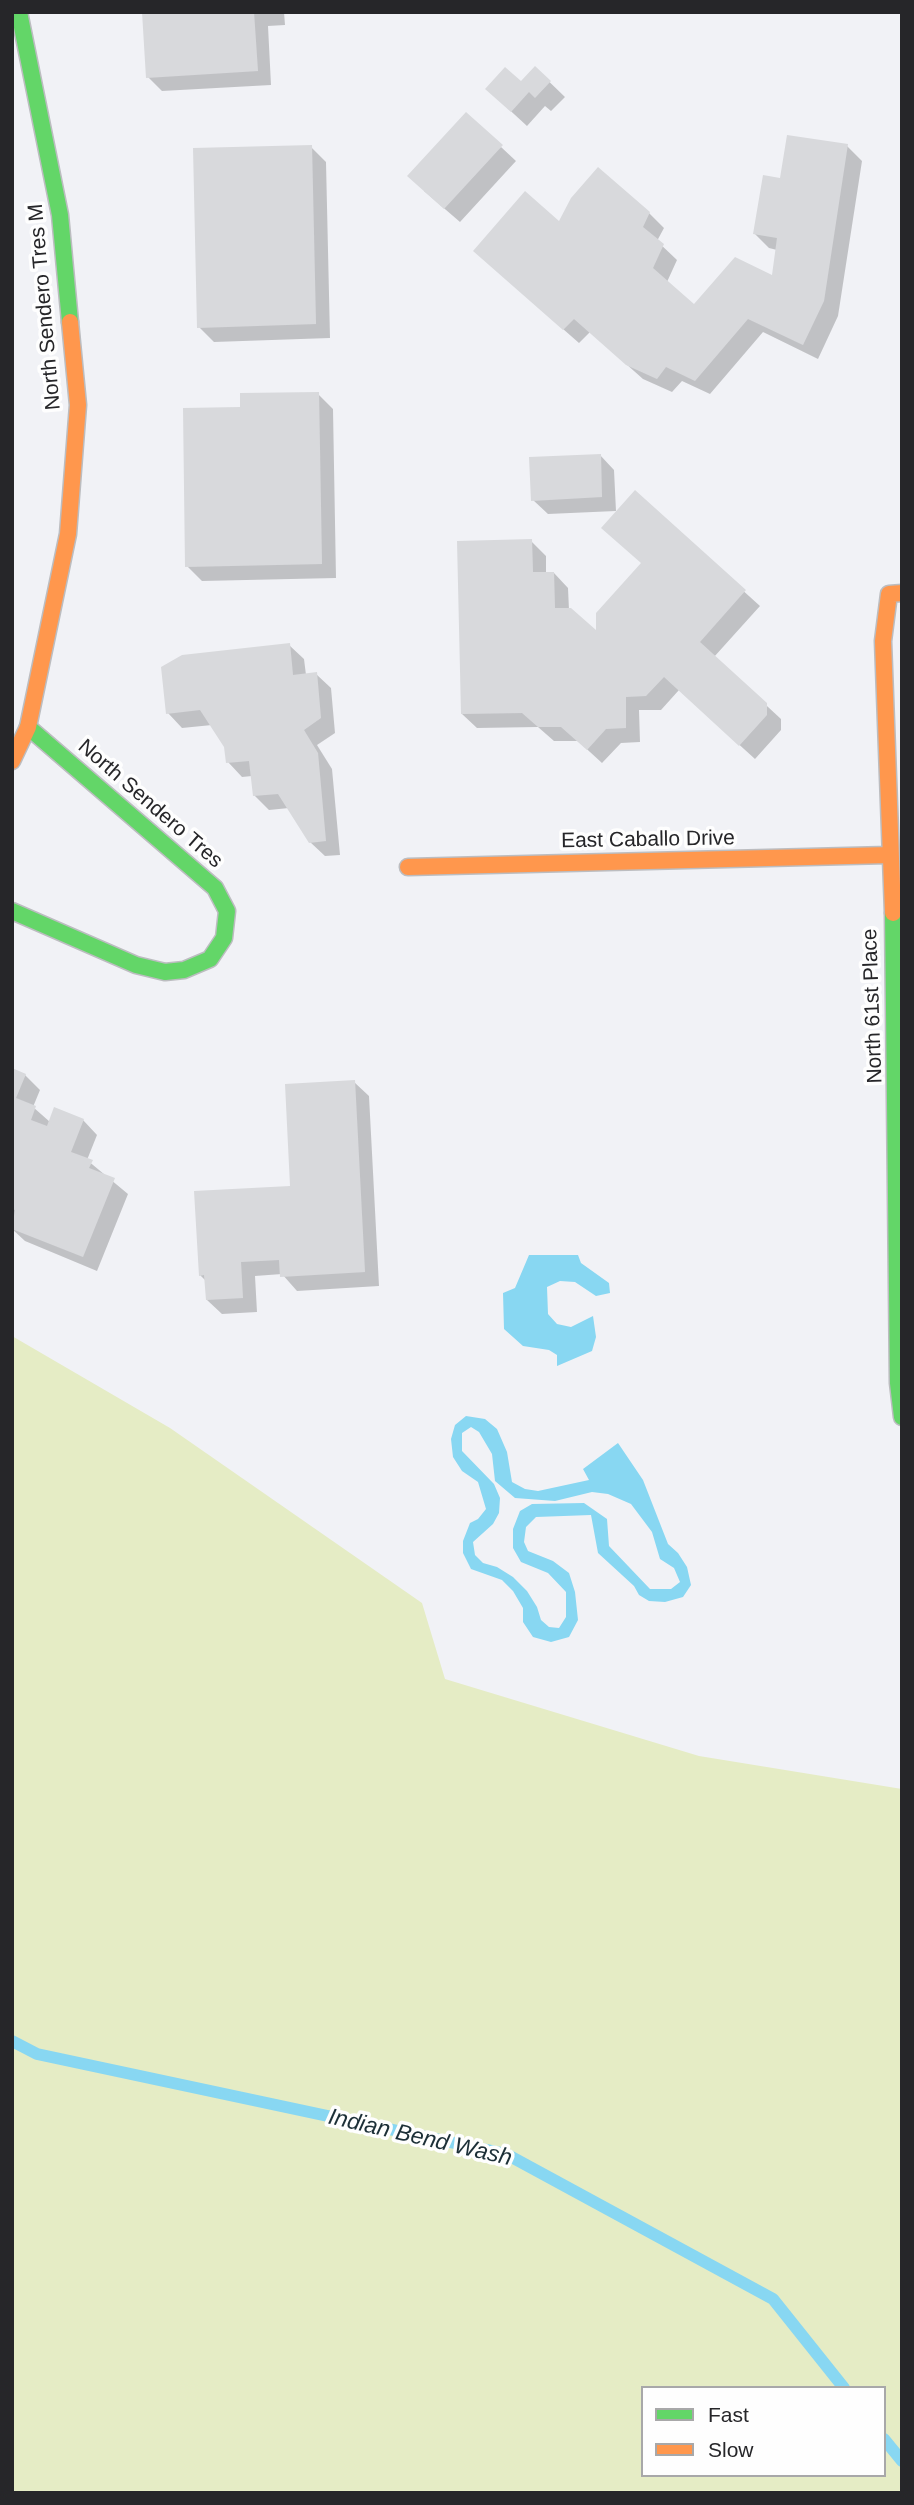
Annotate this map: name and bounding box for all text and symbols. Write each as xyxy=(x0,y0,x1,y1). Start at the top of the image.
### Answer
street label: North Sendero Tres M xyxy=(23,203,67,411)
street label: North Sendero Tres xyxy=(72,734,228,874)
street label: East Caballo Drive xyxy=(561,826,735,854)
street label: North 61st Place xyxy=(858,928,888,1084)
water label: Indian Bend Wash xyxy=(326,2103,514,2173)
legend xyxy=(641,2386,886,2477)
text: Fast xyxy=(708,2403,749,2426)
text: Slow xyxy=(708,2438,754,2461)

